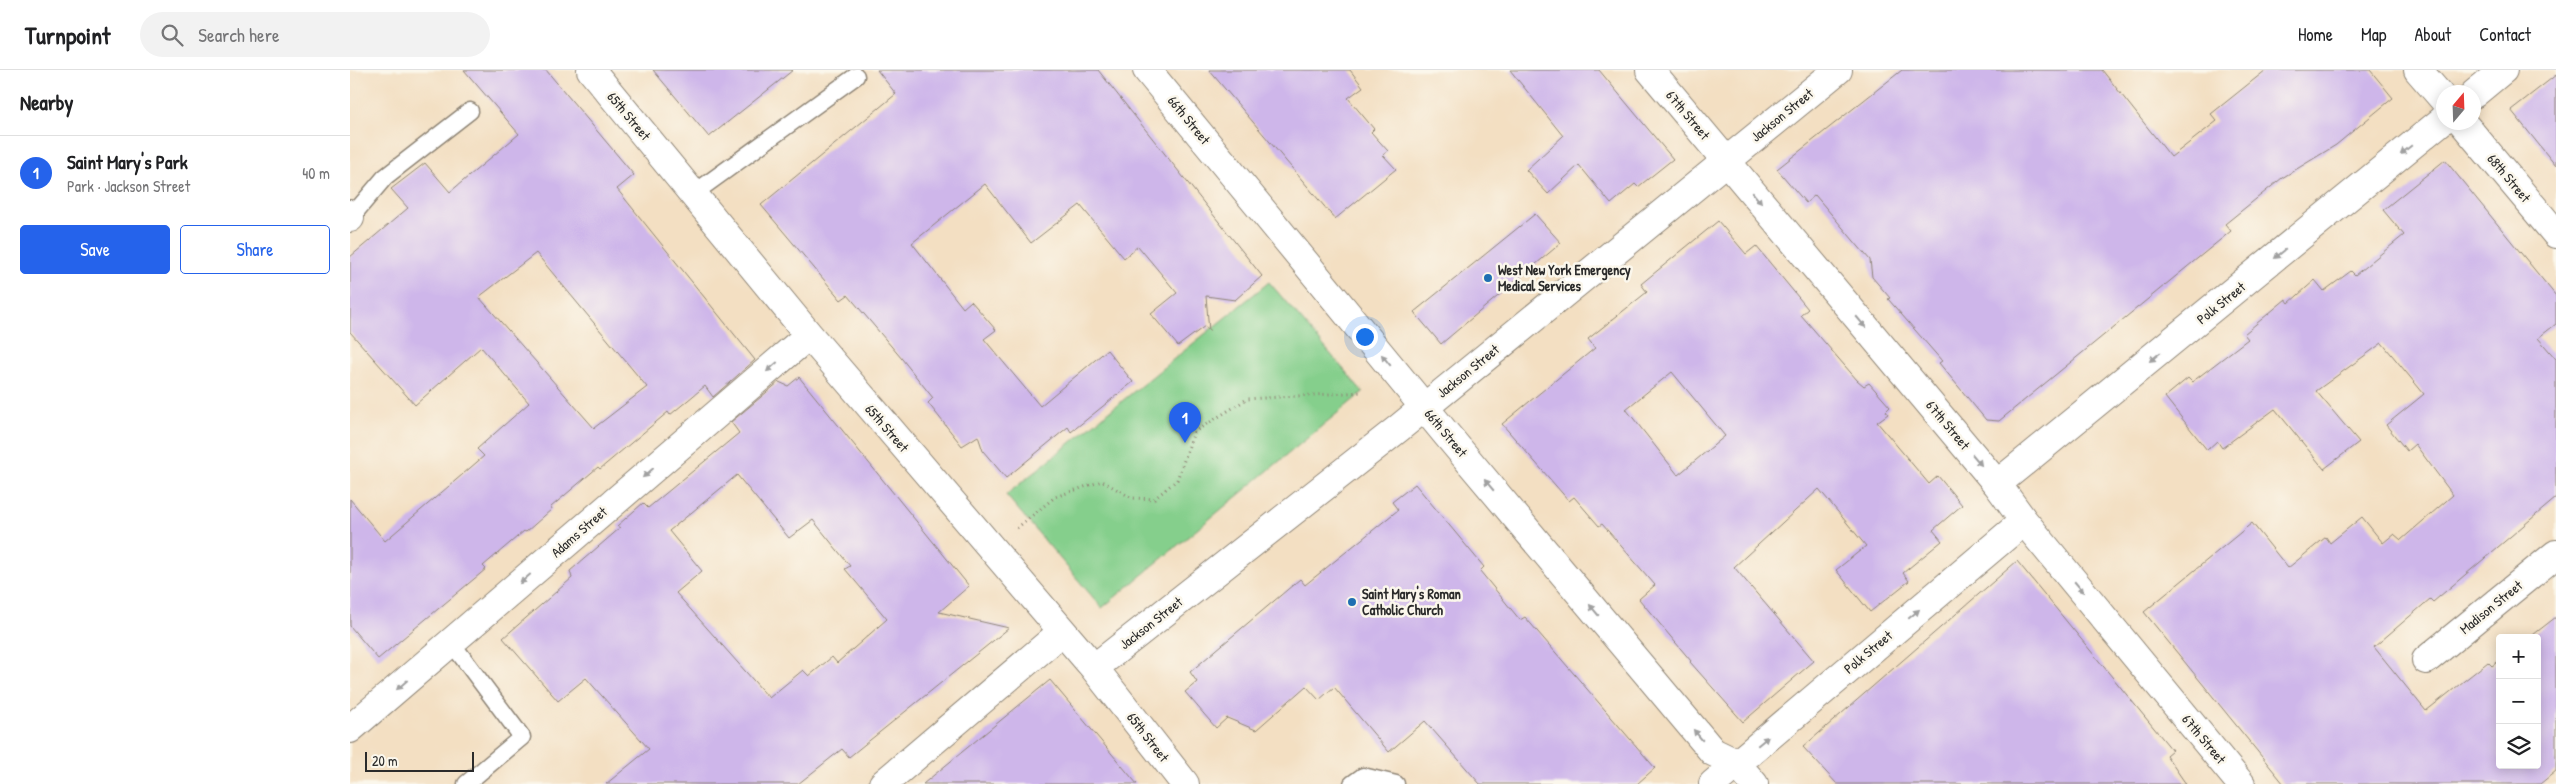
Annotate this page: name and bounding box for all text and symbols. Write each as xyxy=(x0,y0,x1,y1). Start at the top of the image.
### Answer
search box xyxy=(140,12,490,57)
text: Turnpoint xyxy=(25,19,110,51)
icon: search xyxy=(158,21,186,49)
text: Search here xyxy=(198,22,280,48)
text: Home xyxy=(2298,22,2333,47)
text: Map xyxy=(2361,22,2386,47)
text: About xyxy=(2414,22,2451,47)
text: Contact xyxy=(2479,22,2531,47)
street label: Jackson Street xyxy=(1747,83,1817,146)
north arrow xyxy=(2436,85,2481,130)
street label: 67th Street xyxy=(1662,86,1715,144)
street label: 65th Street xyxy=(603,87,655,144)
text: Nearby xyxy=(20,88,73,117)
street label: 66th Street xyxy=(1164,91,1215,148)
one-way arrow xyxy=(2400,145,2413,156)
text: Saint Mary's Park xyxy=(67,149,188,175)
street label: 68th Street xyxy=(2483,149,2535,206)
text: 1 xyxy=(33,162,39,184)
text: 40 m xyxy=(302,162,330,184)
text: Park · Jackson Street xyxy=(67,175,190,197)
one-way arrow xyxy=(1751,191,1763,203)
button: Save xyxy=(20,225,170,274)
button: Share xyxy=(180,225,330,274)
one-way arrow xyxy=(2274,248,2287,259)
place label: West New York Emergency Medical Services xyxy=(1498,260,1631,295)
marker: West New York Emergency Medical Services xyxy=(1482,272,1494,284)
street label: Polk Street xyxy=(2192,277,2249,328)
one-way arrow xyxy=(1856,316,1867,329)
your location xyxy=(1352,324,1378,350)
street label: Jackson Street xyxy=(1433,339,1503,402)
one-way arrow xyxy=(2148,351,2161,362)
one-way arrow xyxy=(1380,354,1391,367)
one-way arrow xyxy=(765,362,778,373)
street label: 67th Street xyxy=(1922,396,1975,454)
street label: 65th Street xyxy=(861,400,914,456)
pin: 1 xyxy=(1169,402,1201,443)
street label: 66th Street xyxy=(1421,404,1472,461)
one-way arrow xyxy=(1971,454,1982,467)
one-way arrow xyxy=(643,467,655,479)
one-way arrow xyxy=(1484,479,1495,492)
street label: Adams Street xyxy=(547,502,611,561)
one-way arrow xyxy=(519,573,531,584)
street label: Madison Street xyxy=(2455,575,2526,638)
one-way arrow xyxy=(2073,580,2084,593)
place label: Saint Mary's Roman Catholic Church xyxy=(1362,584,1461,619)
street label: Jackson Street xyxy=(1115,592,1186,653)
marker: Saint Mary's Roman Catholic Church xyxy=(1346,596,1358,608)
one-way arrow xyxy=(1588,604,1599,617)
one-way arrow xyxy=(1907,608,1920,619)
street label: Polk Street xyxy=(1839,626,1896,677)
map controls xyxy=(2496,634,2541,769)
button: + xyxy=(2496,634,2541,679)
one-way arrow xyxy=(395,679,408,690)
button: − xyxy=(2496,679,2541,724)
street label: 65th Street xyxy=(1123,708,1174,766)
street label: 67th Street xyxy=(2178,710,2231,768)
button: layers xyxy=(2496,724,2541,769)
one-way arrow xyxy=(1693,728,1704,741)
one-way arrow xyxy=(1756,735,1769,746)
scale bar xyxy=(365,749,474,772)
text: 20 m xyxy=(372,751,398,770)

